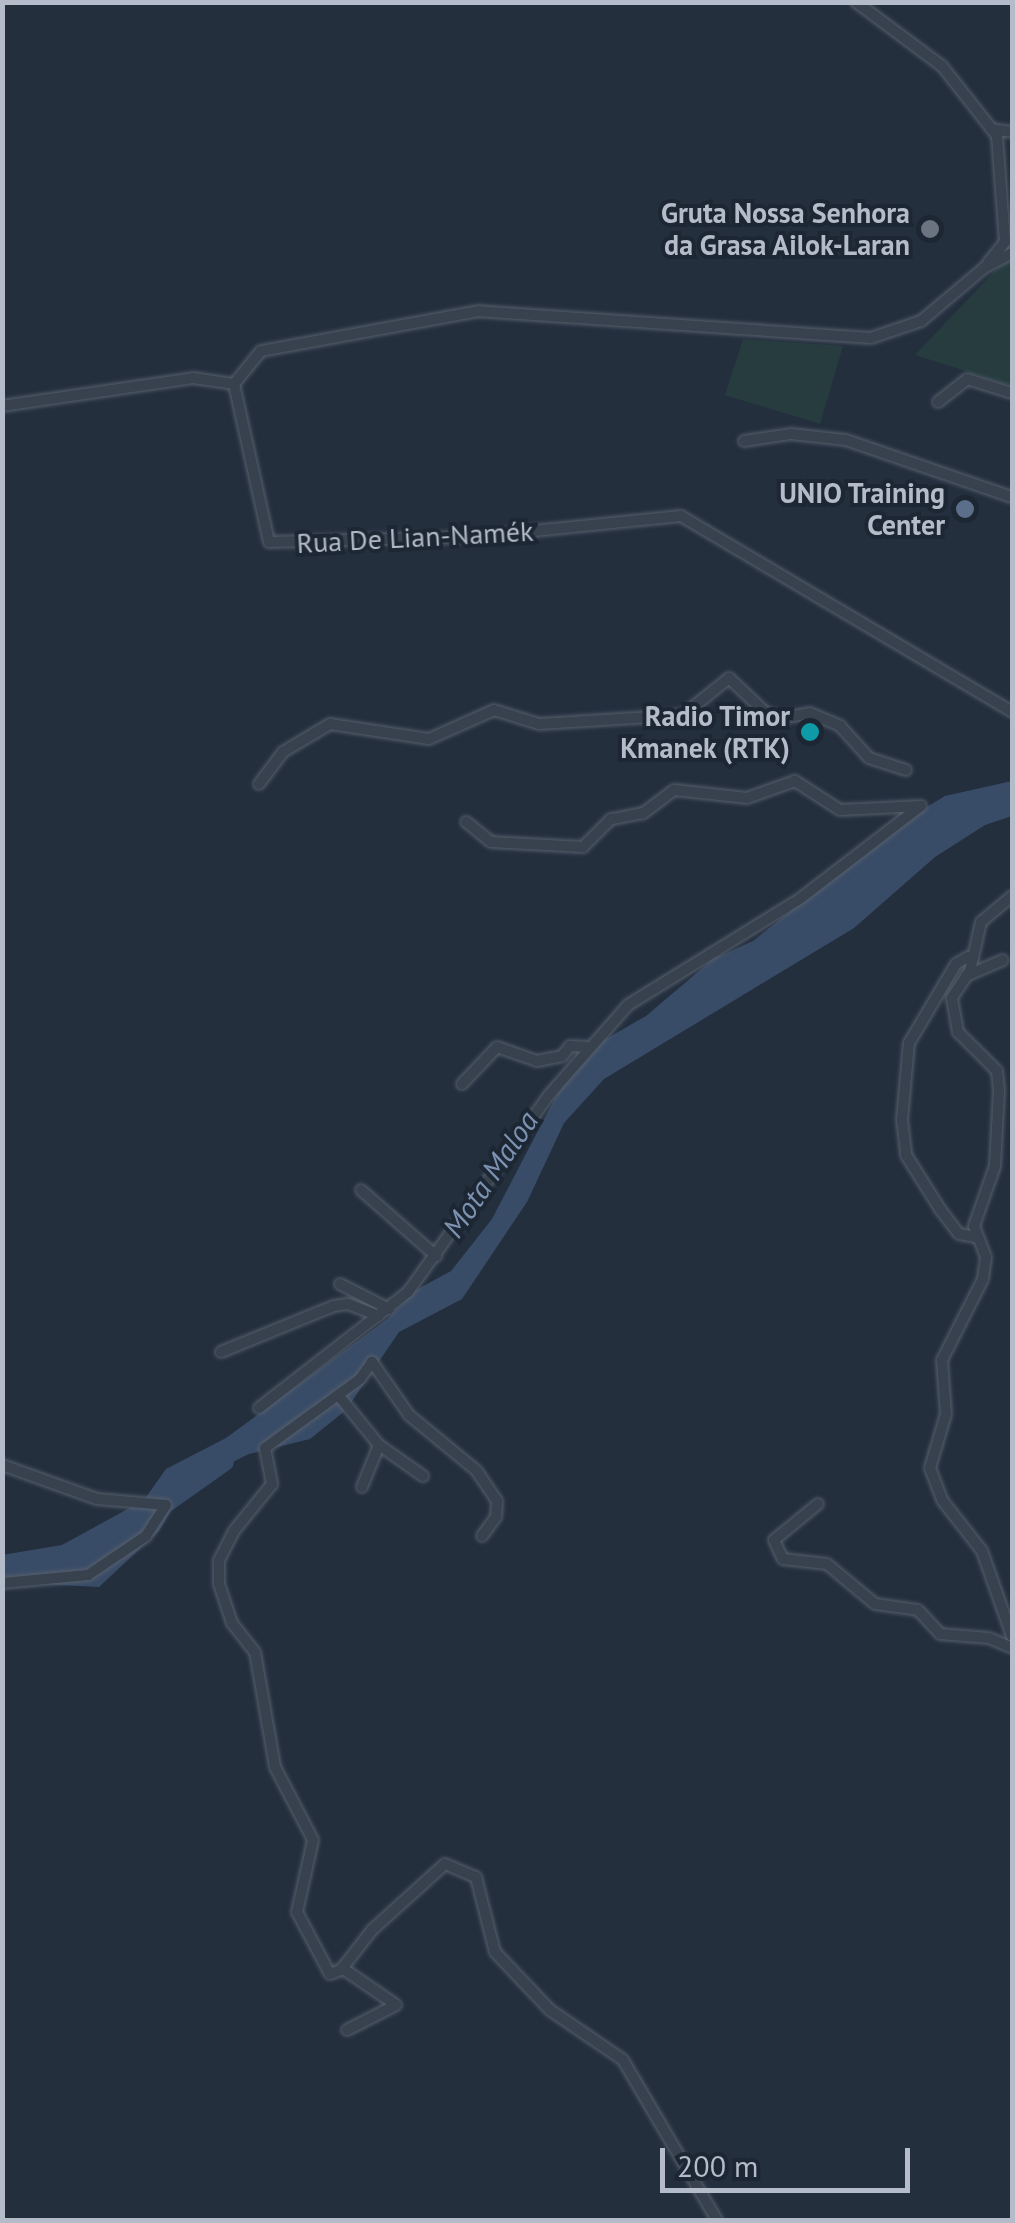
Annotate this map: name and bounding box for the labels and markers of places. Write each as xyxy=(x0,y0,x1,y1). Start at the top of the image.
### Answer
place label: Gruta Nossa Senhora da Grasa Ailok-Laran xyxy=(661,196,910,262)
marker: Gruta Nossa Senhora da Grasa Ailok-Laran xyxy=(919,218,941,240)
place label: UNIO Training Center xyxy=(778,476,945,542)
marker: UNIO Training Center xyxy=(954,498,976,520)
place label: Radio Timor Kmanek (RTK) xyxy=(619,699,790,765)
marker: Radio Timor Kmanek (RTK) xyxy=(799,721,821,743)

